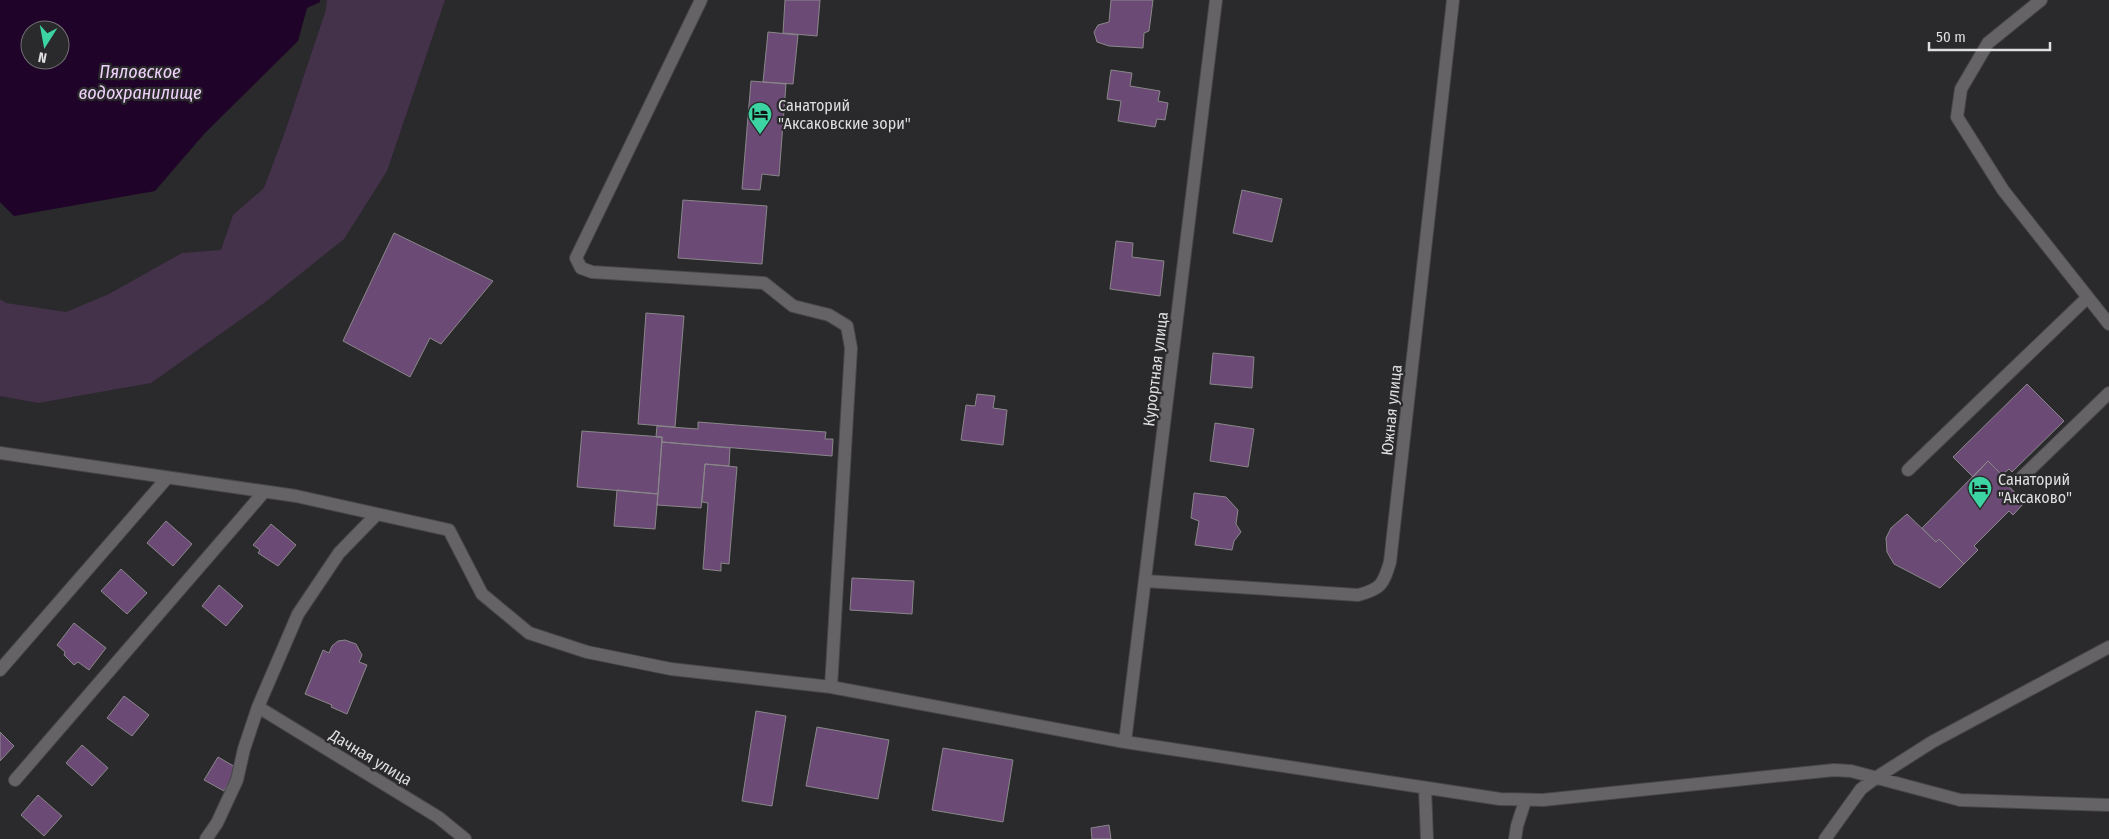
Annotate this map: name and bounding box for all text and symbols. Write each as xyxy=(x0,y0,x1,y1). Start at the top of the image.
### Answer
north arrow xyxy=(20,20,70,70)
scale bar xyxy=(1929,20,2050,52)
text: 50 m xyxy=(1936,28,1966,46)
text: N xyxy=(37,48,48,66)
water label: Пяловское водохранилище xyxy=(79,61,202,104)
place label: Санаторий "Аксаковские зори" xyxy=(778,96,911,133)
hotel icon: Санаторий "Аксаковские зори" xyxy=(747,101,773,135)
street label: Курортная улица xyxy=(1139,311,1172,427)
street label: Южная улица xyxy=(1377,364,1406,456)
place label: Санаторий "Аксаково" xyxy=(1998,470,2072,507)
hotel icon: Санаторий "Аксаково" xyxy=(1967,475,1993,509)
street label: Дачная улица xyxy=(325,725,416,790)

